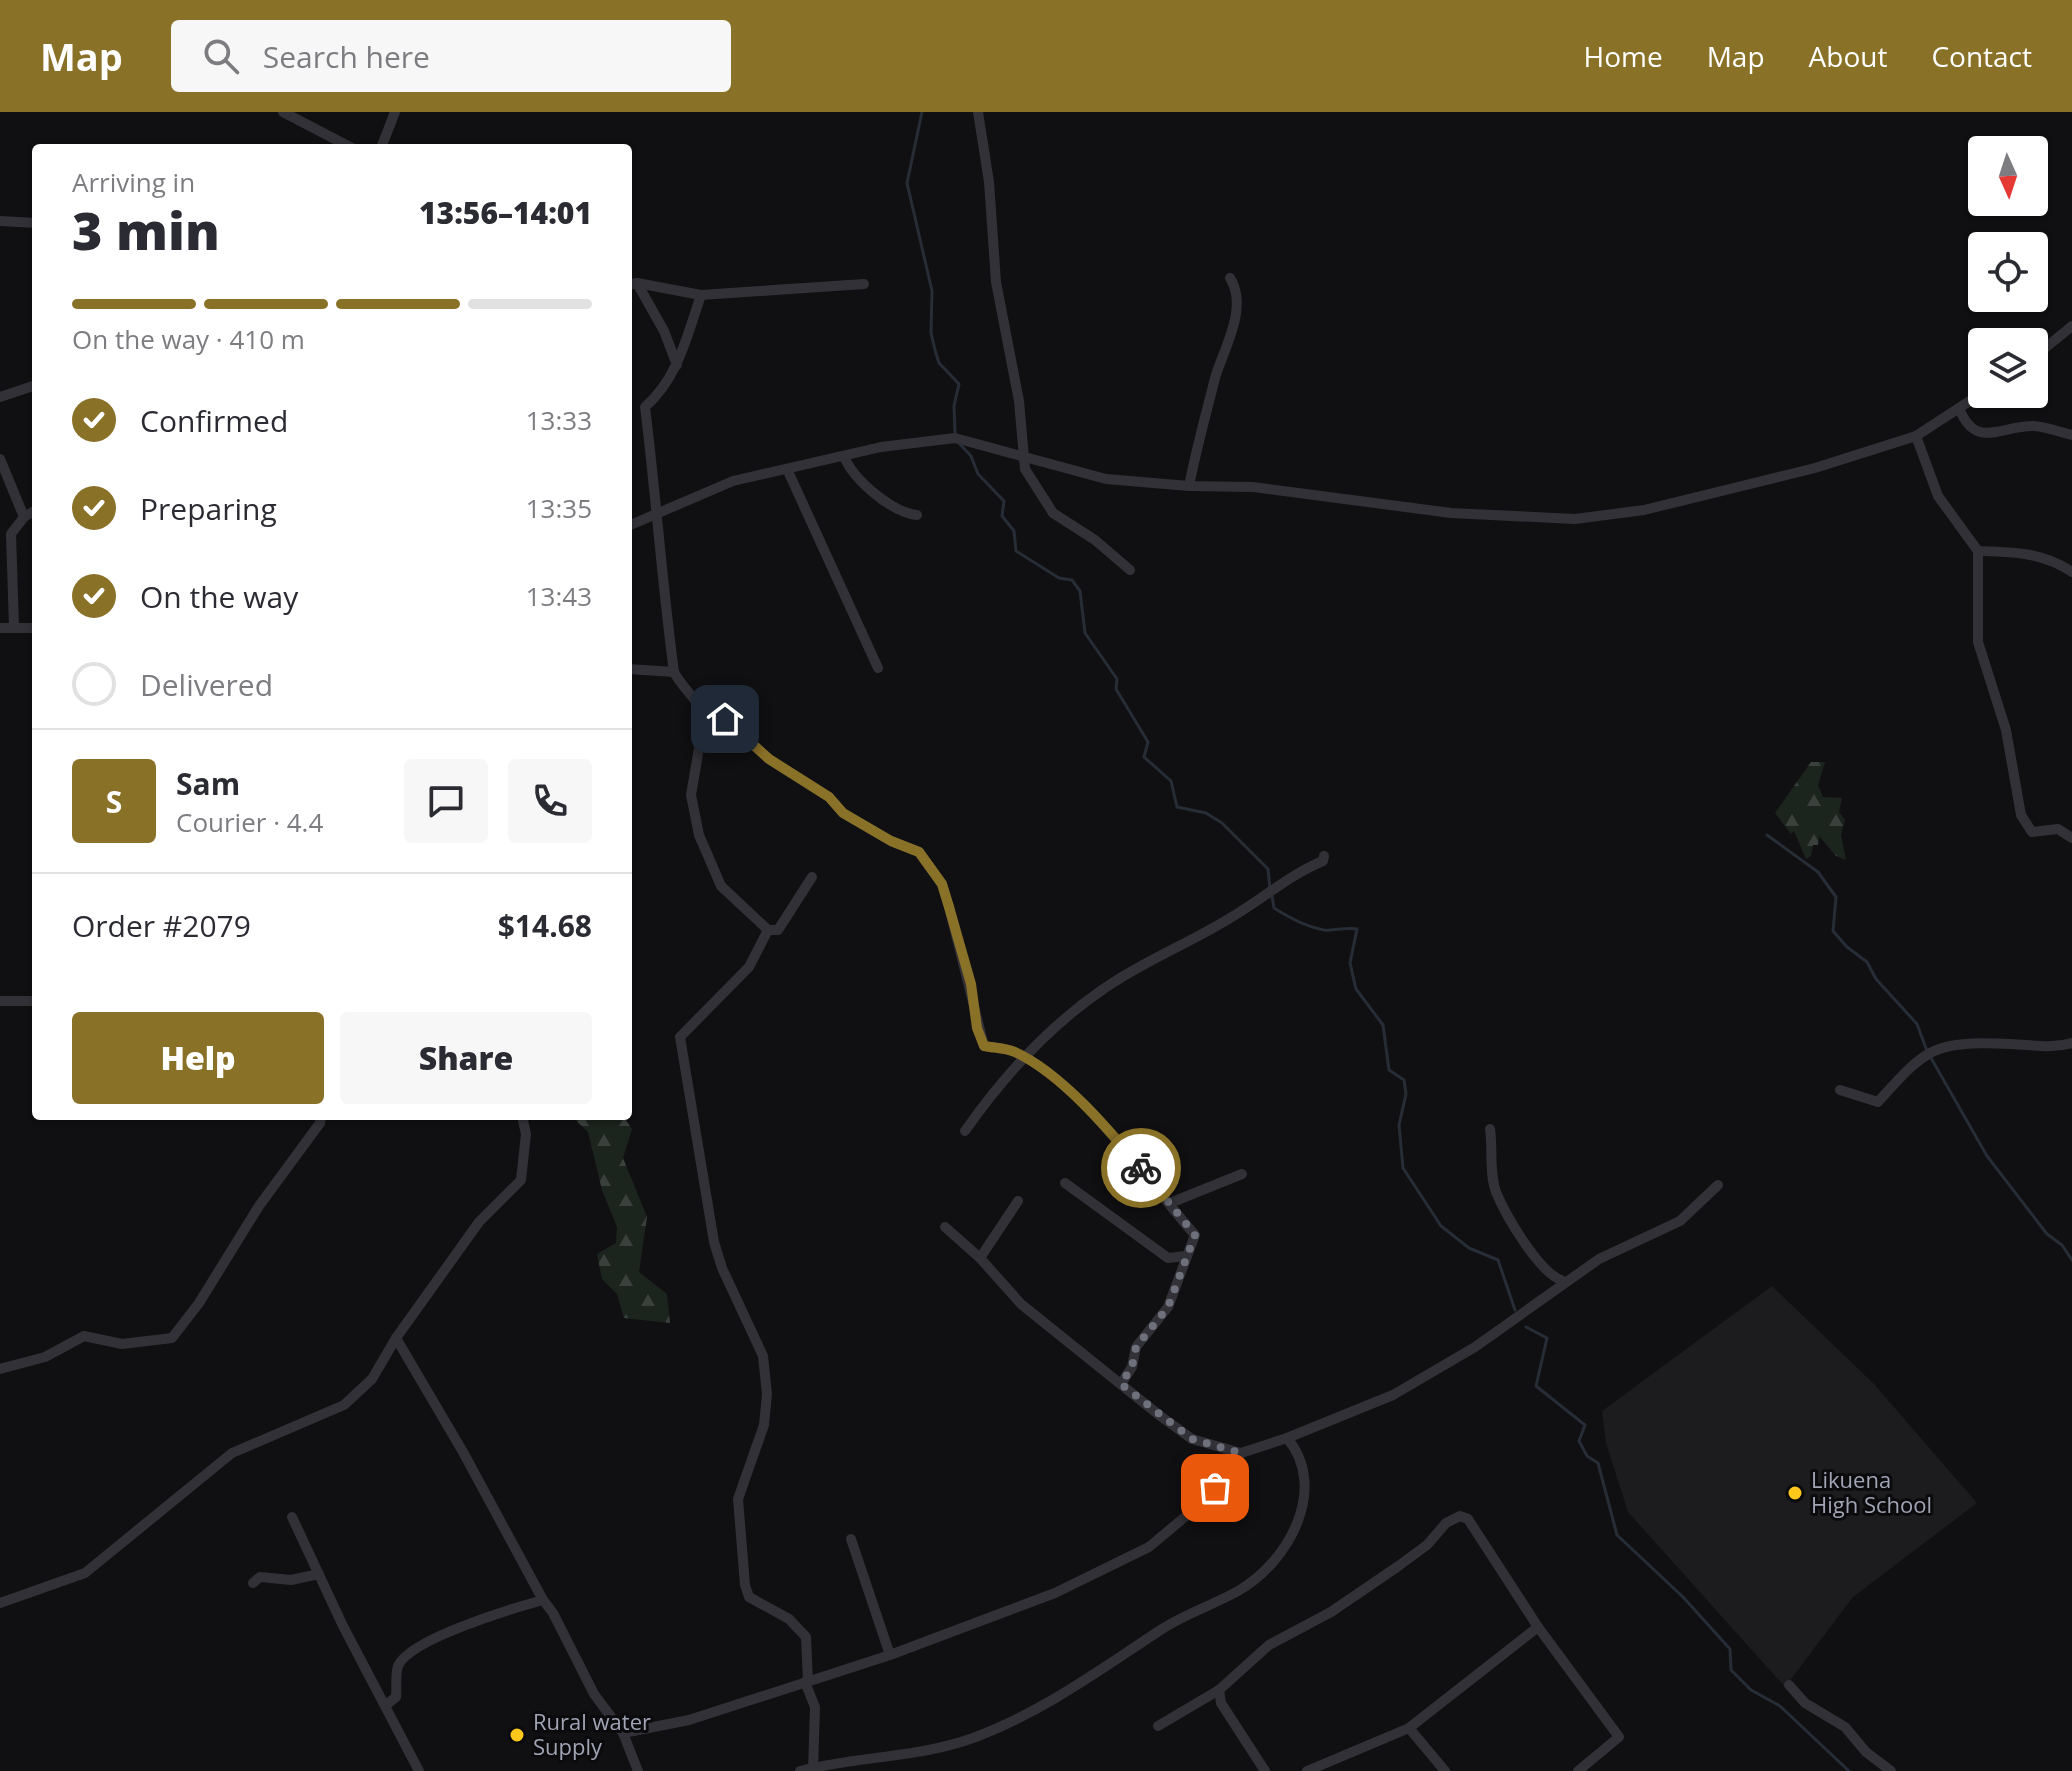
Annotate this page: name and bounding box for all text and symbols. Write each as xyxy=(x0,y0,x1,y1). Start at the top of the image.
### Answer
search box xyxy=(171,20,731,92)
text: Map xyxy=(40,30,123,82)
icon: search xyxy=(199,34,243,78)
text: Search here xyxy=(263,36,430,77)
text: Home xyxy=(1584,37,1663,75)
text: Map xyxy=(1707,37,1765,75)
text: About xyxy=(1809,37,1887,75)
text: Contact xyxy=(1931,37,2032,75)
north arrow xyxy=(1968,136,2048,216)
map controls xyxy=(1968,136,2048,408)
text: Arriving in xyxy=(72,164,195,200)
text: 13:56–14:01 xyxy=(419,192,592,233)
text: 3 min xyxy=(72,194,220,265)
button: locate xyxy=(1968,232,2048,312)
text: On the way · 410 m xyxy=(72,321,305,357)
button: layers xyxy=(1968,328,2048,408)
icon: check xyxy=(72,398,116,442)
text: Confirmed xyxy=(140,400,288,441)
text: 13:33 xyxy=(526,402,592,438)
icon: check xyxy=(72,486,116,530)
text: Preparing xyxy=(140,488,277,529)
text: 13:35 xyxy=(526,490,592,526)
icon: check xyxy=(72,574,116,618)
text: On the way xyxy=(140,576,298,617)
text: 13:43 xyxy=(526,578,592,614)
text: Delivered xyxy=(140,664,273,705)
pin xyxy=(691,685,759,753)
icon: home xyxy=(703,697,747,741)
button: chat xyxy=(404,759,488,843)
button: phone xyxy=(508,759,592,843)
text: Sam xyxy=(176,763,240,804)
text: S xyxy=(106,781,122,822)
text: Courier · 4.4 xyxy=(176,804,323,840)
text: Order #2079 xyxy=(72,905,251,946)
text: $14.68 xyxy=(498,905,592,946)
button: Help xyxy=(72,1012,324,1104)
button: Share xyxy=(340,1012,592,1104)
courier xyxy=(1101,1128,1181,1208)
icon: bike xyxy=(1119,1146,1163,1190)
pin xyxy=(1181,1454,1249,1522)
place label: Likuena High School xyxy=(1811,1464,1932,1519)
icon: bag xyxy=(1193,1466,1237,1510)
marker: Likuena High School xyxy=(1786,1484,1804,1502)
place label: Rural water Supply xyxy=(533,1706,651,1761)
marker: Rural water Supply xyxy=(508,1726,526,1744)

